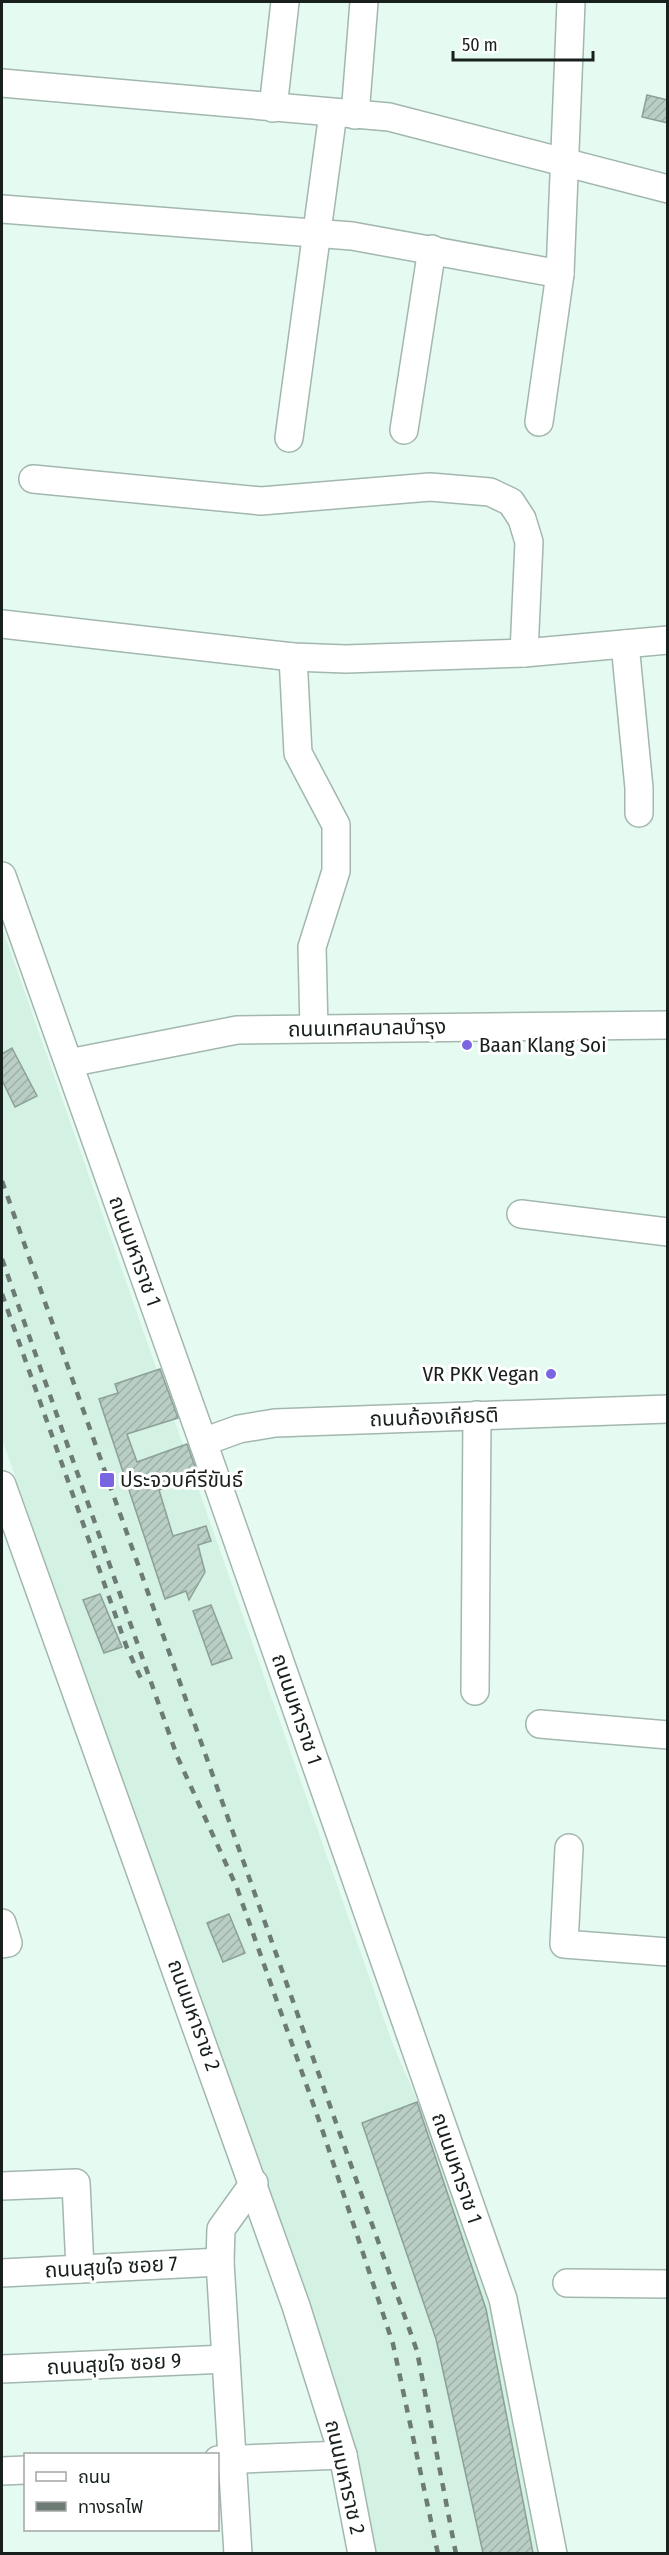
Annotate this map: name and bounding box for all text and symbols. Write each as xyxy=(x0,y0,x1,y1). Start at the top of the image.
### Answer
scale bar xyxy=(453,24,592,62)
text: 50 m xyxy=(462,34,498,56)
street label: ถนนเทศลบาลบำรุง xyxy=(288,1014,446,1042)
place label: Baan Klang Soi xyxy=(479,1032,606,1058)
marker: Baan Klang Soi xyxy=(460,1038,474,1052)
street label: ถนนมหาราช 1 xyxy=(103,1192,167,1310)
place label: VR PKK Vegan xyxy=(422,1361,539,1387)
marker: VR PKK Vegan xyxy=(544,1367,558,1381)
street label: ถนนก้องเกียรติ xyxy=(369,1402,499,1432)
place label: ประจวบคีรีขันธ์ xyxy=(120,1467,244,1493)
marker: ประจวบคีรีขันธ์ xyxy=(98,1471,116,1489)
street label: ถนนมหาราช 1 xyxy=(266,1650,328,1768)
street label: ถนนมหาราช 2 xyxy=(162,1956,226,2074)
street label: ถนนมหาราช 1 xyxy=(426,2109,488,2227)
street label: ถนนสุขใจ ซอย 7 xyxy=(44,2251,178,2283)
street label: ถนนสุขใจ ซอย 9 xyxy=(46,2347,182,2381)
street label: ถนนมหาราช 2 xyxy=(319,2417,371,2537)
legend xyxy=(24,2453,219,2531)
text: ถนน xyxy=(78,2466,111,2488)
text: ทางรถไฟ xyxy=(78,2496,143,2518)

